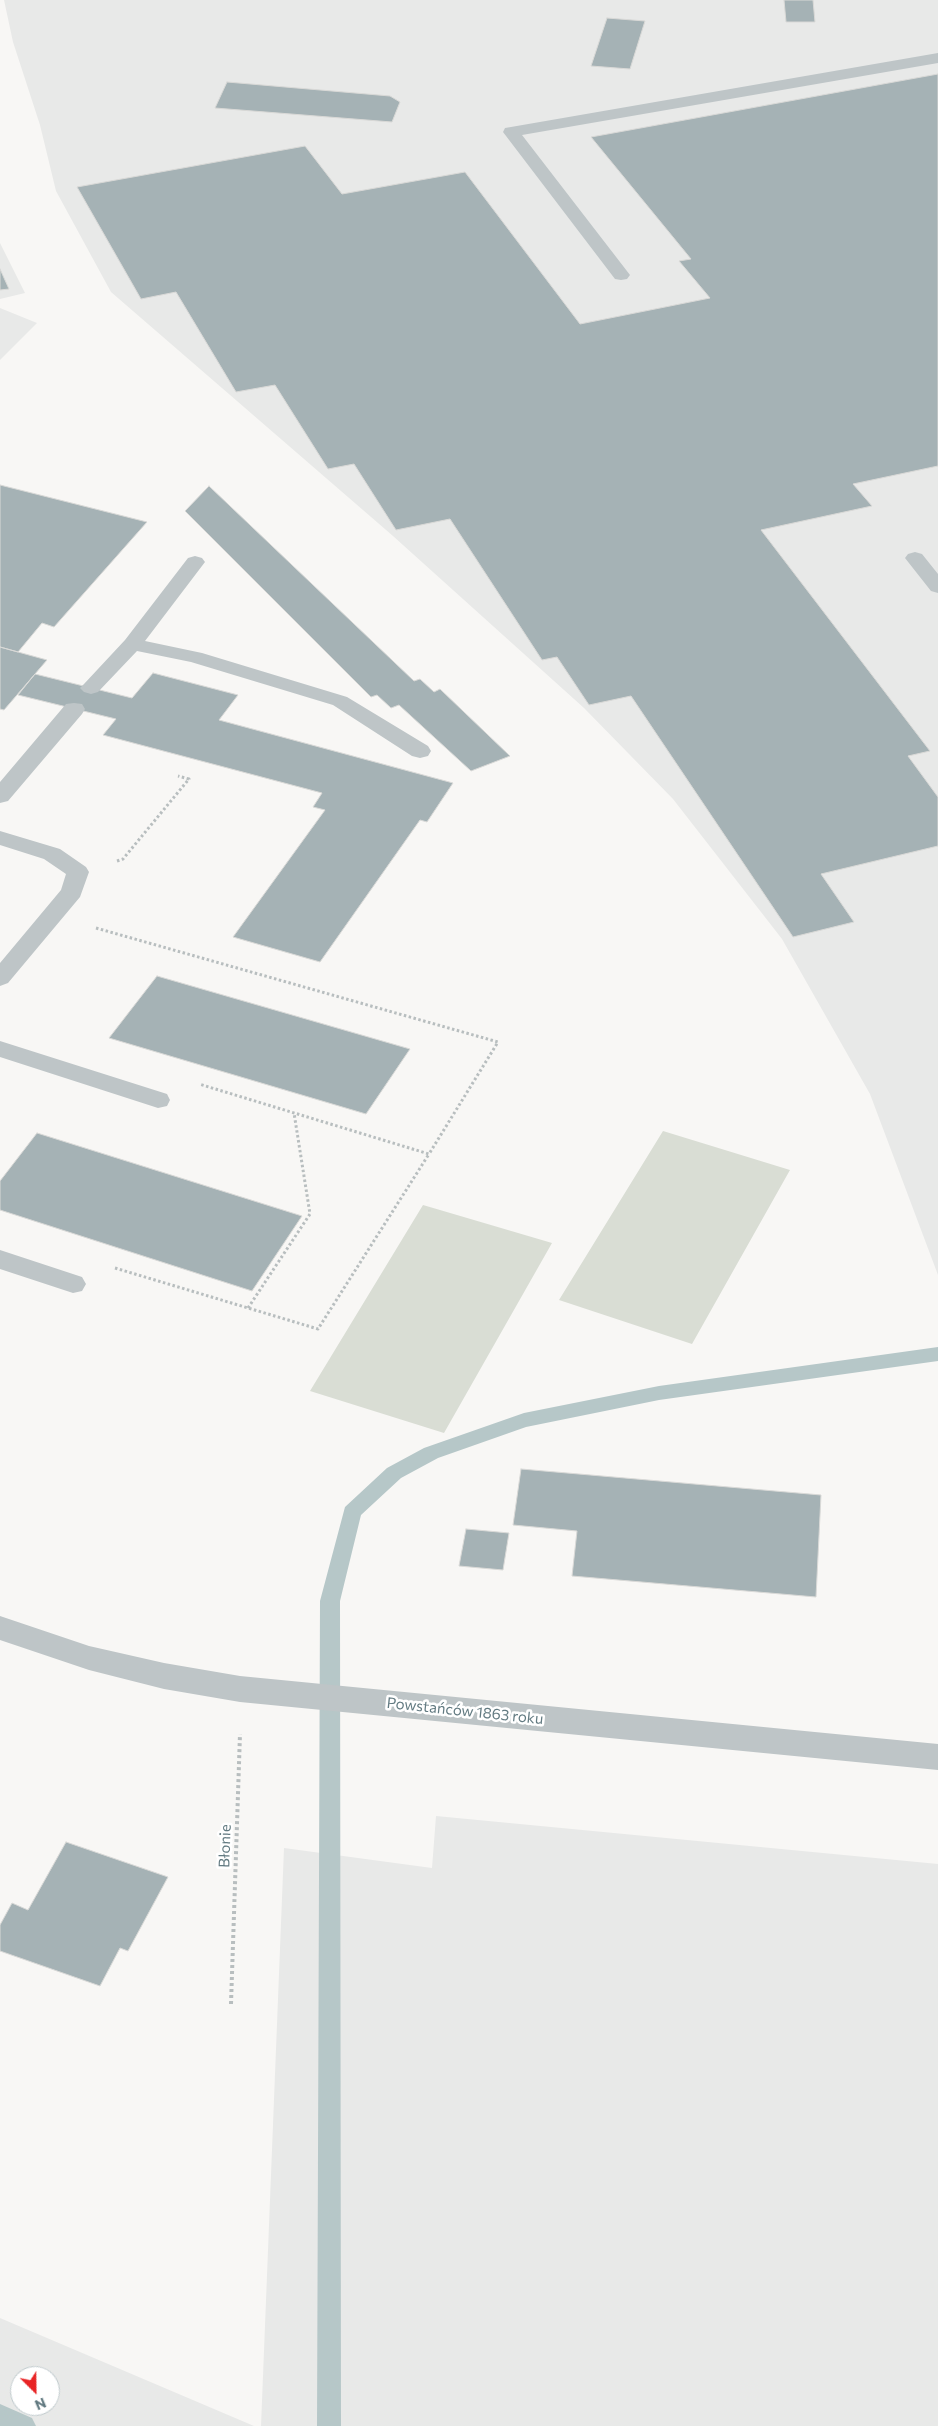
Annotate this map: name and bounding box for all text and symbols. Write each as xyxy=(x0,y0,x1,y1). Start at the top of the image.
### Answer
street label: Powstańców 1863 roku xyxy=(386,1694,544,1728)
street label: Błonie xyxy=(215,1824,235,1868)
north arrow xyxy=(10,2366,60,2416)
text: N xyxy=(33,2394,49,2414)

